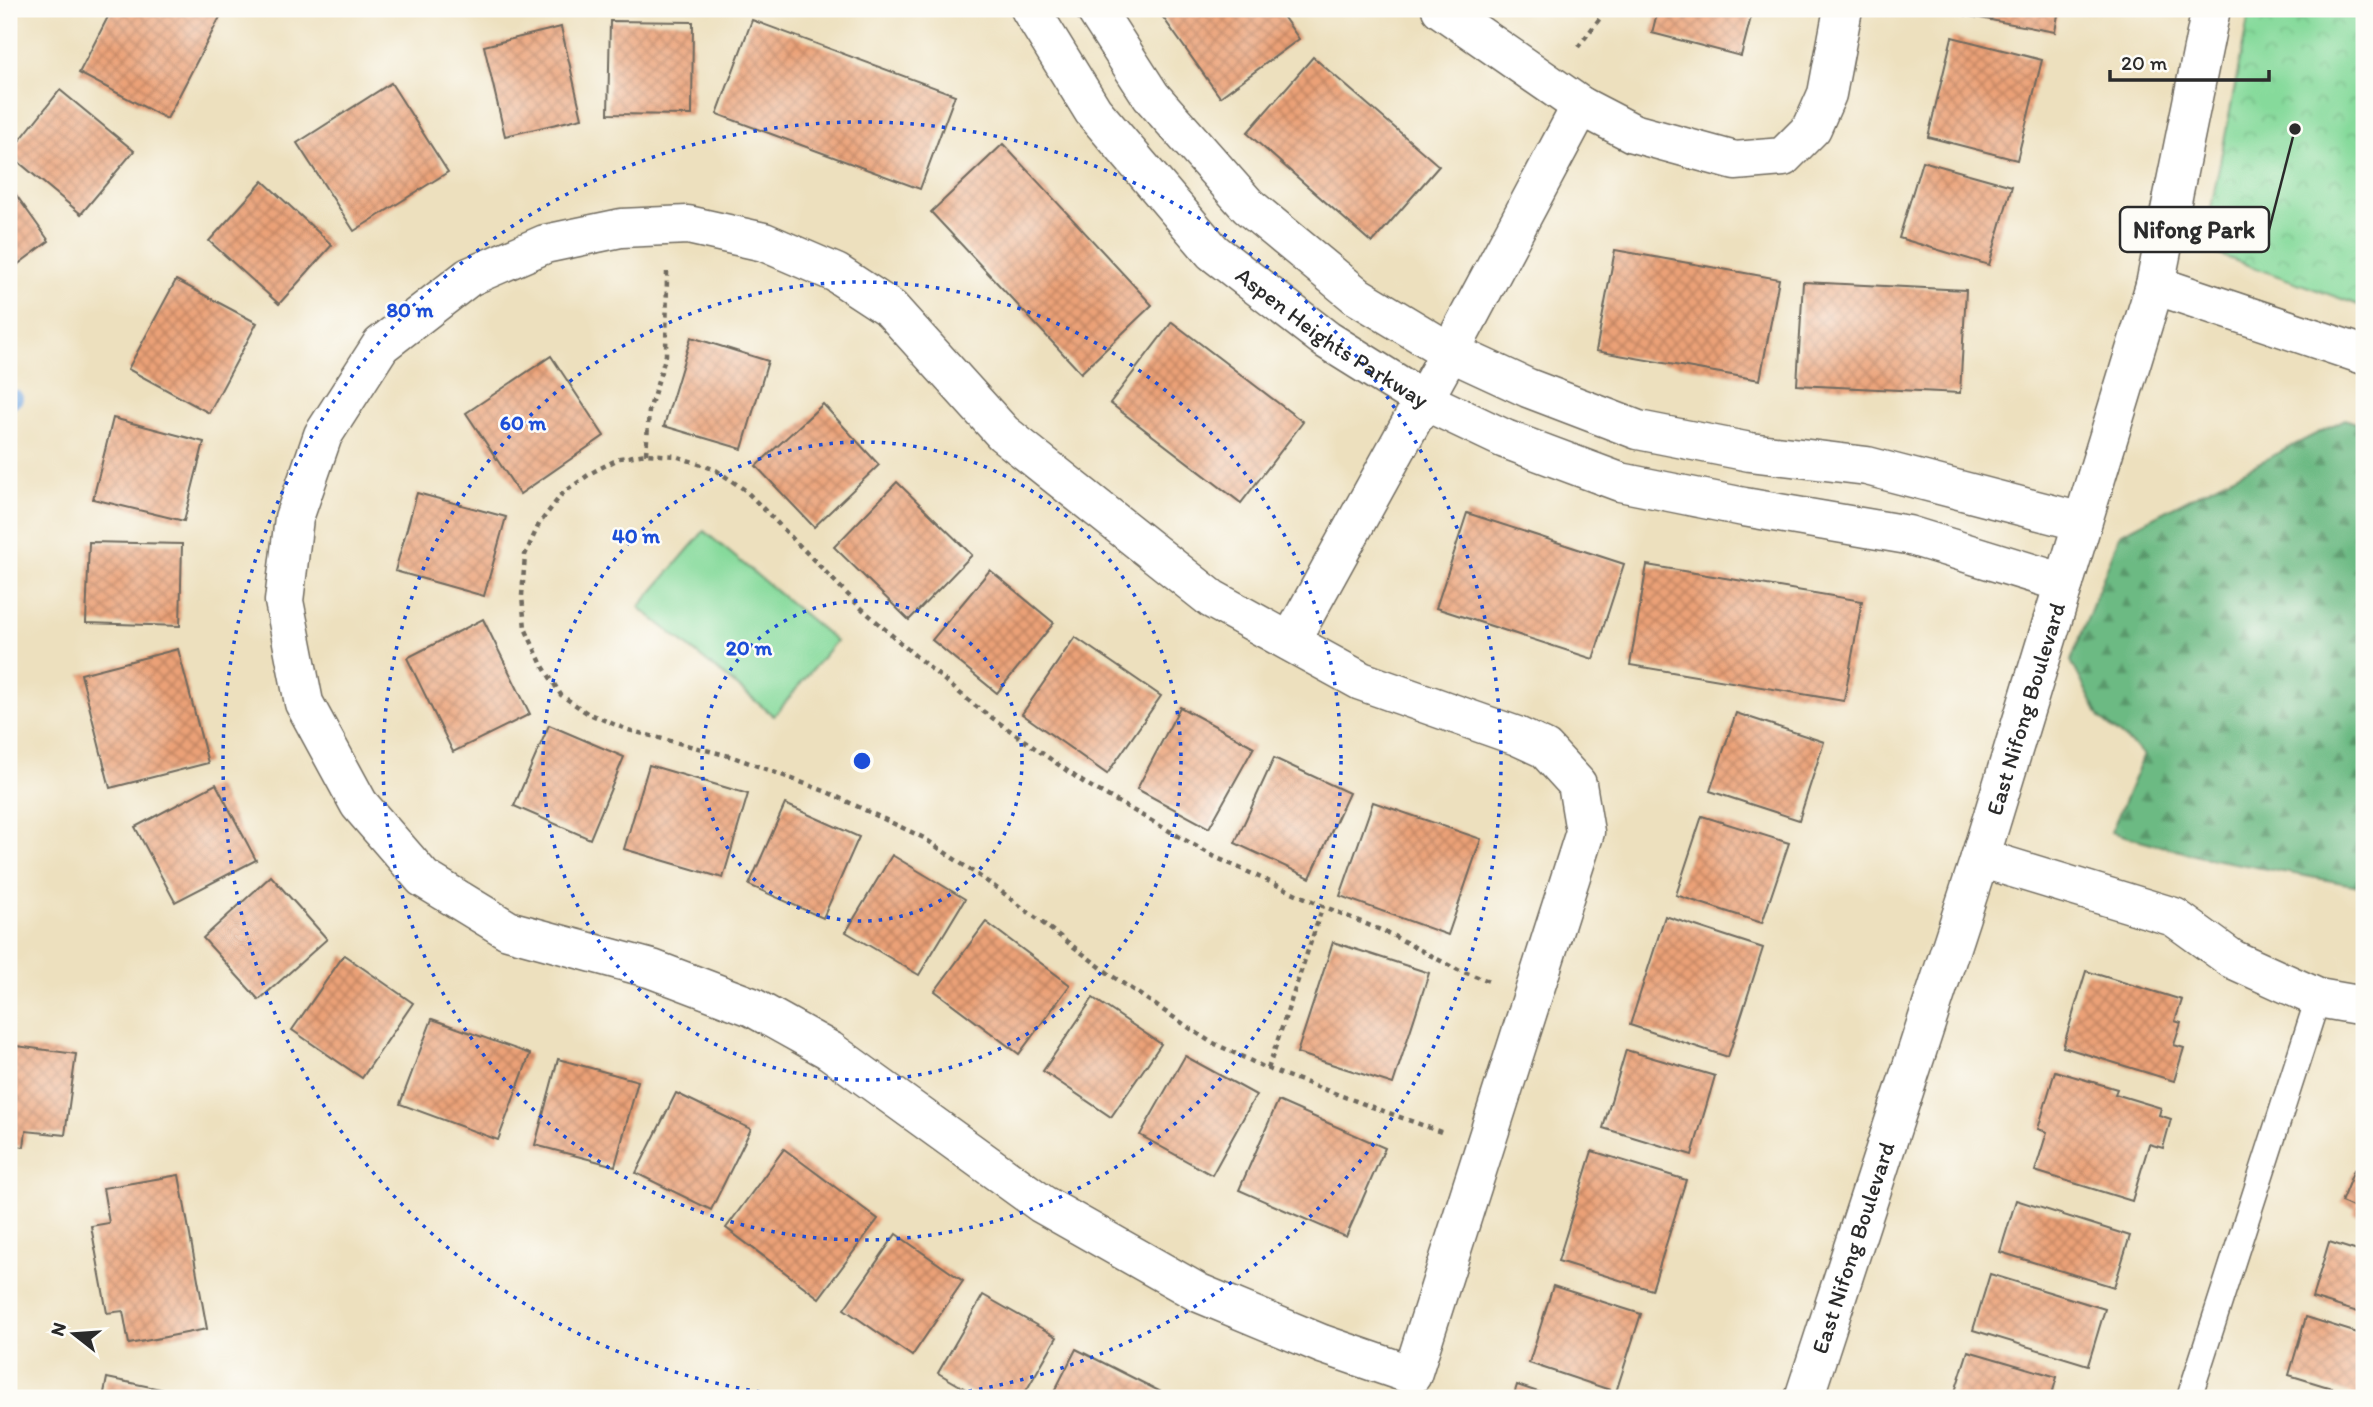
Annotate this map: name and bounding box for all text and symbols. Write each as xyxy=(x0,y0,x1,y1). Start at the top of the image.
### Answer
scale bar xyxy=(2110,38,2270,82)
text: 20 m xyxy=(2121,50,2168,75)
callout: Nifong Park xyxy=(2120,207,2269,252)
text: Nifong Park xyxy=(2133,215,2256,245)
street label: Aspen Heights Parkway xyxy=(1230,261,1434,414)
text: 80 m xyxy=(387,297,434,322)
text: 60 m xyxy=(500,410,547,435)
text: 40 m xyxy=(612,523,660,548)
street label: East Nifong Boulevard xyxy=(1980,599,2071,819)
text: 20 m xyxy=(726,635,773,660)
centre of rings xyxy=(850,749,874,773)
street label: East Nifong Boulevard xyxy=(1805,1138,1901,1357)
north arrow xyxy=(38,1298,108,1368)
text: N xyxy=(45,1320,71,1339)

